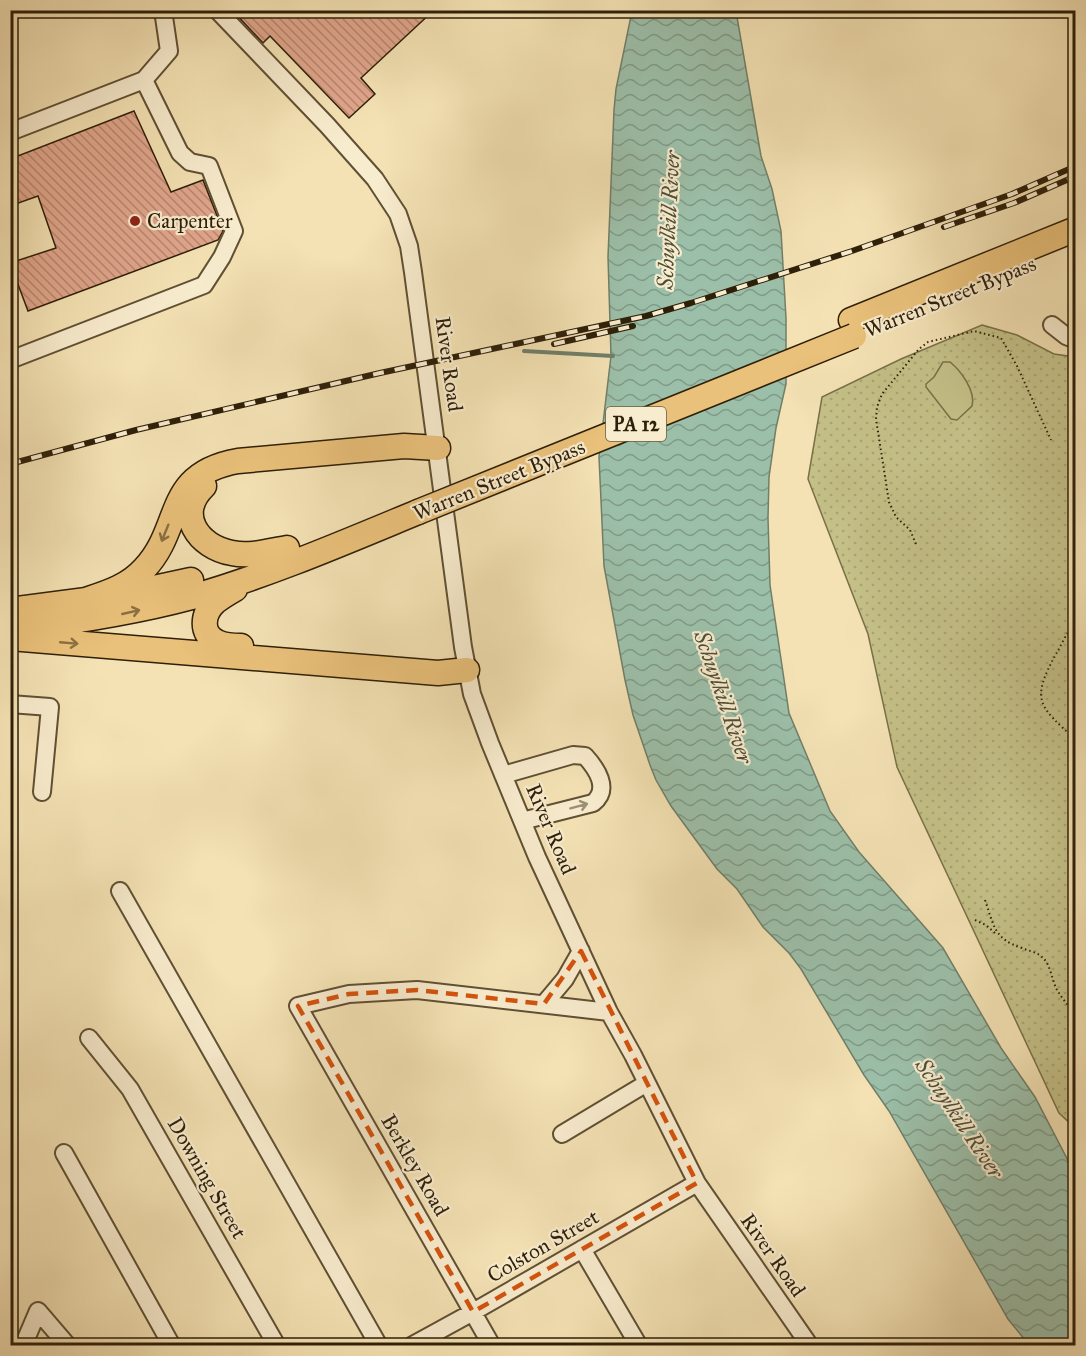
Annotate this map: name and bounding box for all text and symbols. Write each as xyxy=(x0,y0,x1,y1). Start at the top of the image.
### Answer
water label: Schuylkill River xyxy=(651,148,686,291)
place label: Carpenter xyxy=(147,208,233,234)
marker: Carpenter xyxy=(128,214,142,228)
street label: Warren Street Bypass xyxy=(860,251,1040,343)
street label: River Road xyxy=(429,315,469,414)
road number: PA 12 xyxy=(606,407,666,441)
street label: Warren Street Bypass xyxy=(409,434,589,526)
one-way arrow xyxy=(159,523,170,542)
one-way arrow xyxy=(121,605,140,617)
water label: Schuylkill River xyxy=(688,626,760,769)
one-way arrow xyxy=(58,638,78,649)
street label: River Road xyxy=(520,780,582,879)
one-way arrow xyxy=(569,800,588,811)
water label: Schuylkill River xyxy=(909,1052,1011,1185)
street label: Berkley Road xyxy=(375,1109,455,1221)
street label: Downing Street xyxy=(162,1113,253,1244)
street label: Colston Street xyxy=(483,1203,604,1288)
street label: River Road xyxy=(735,1208,811,1302)

